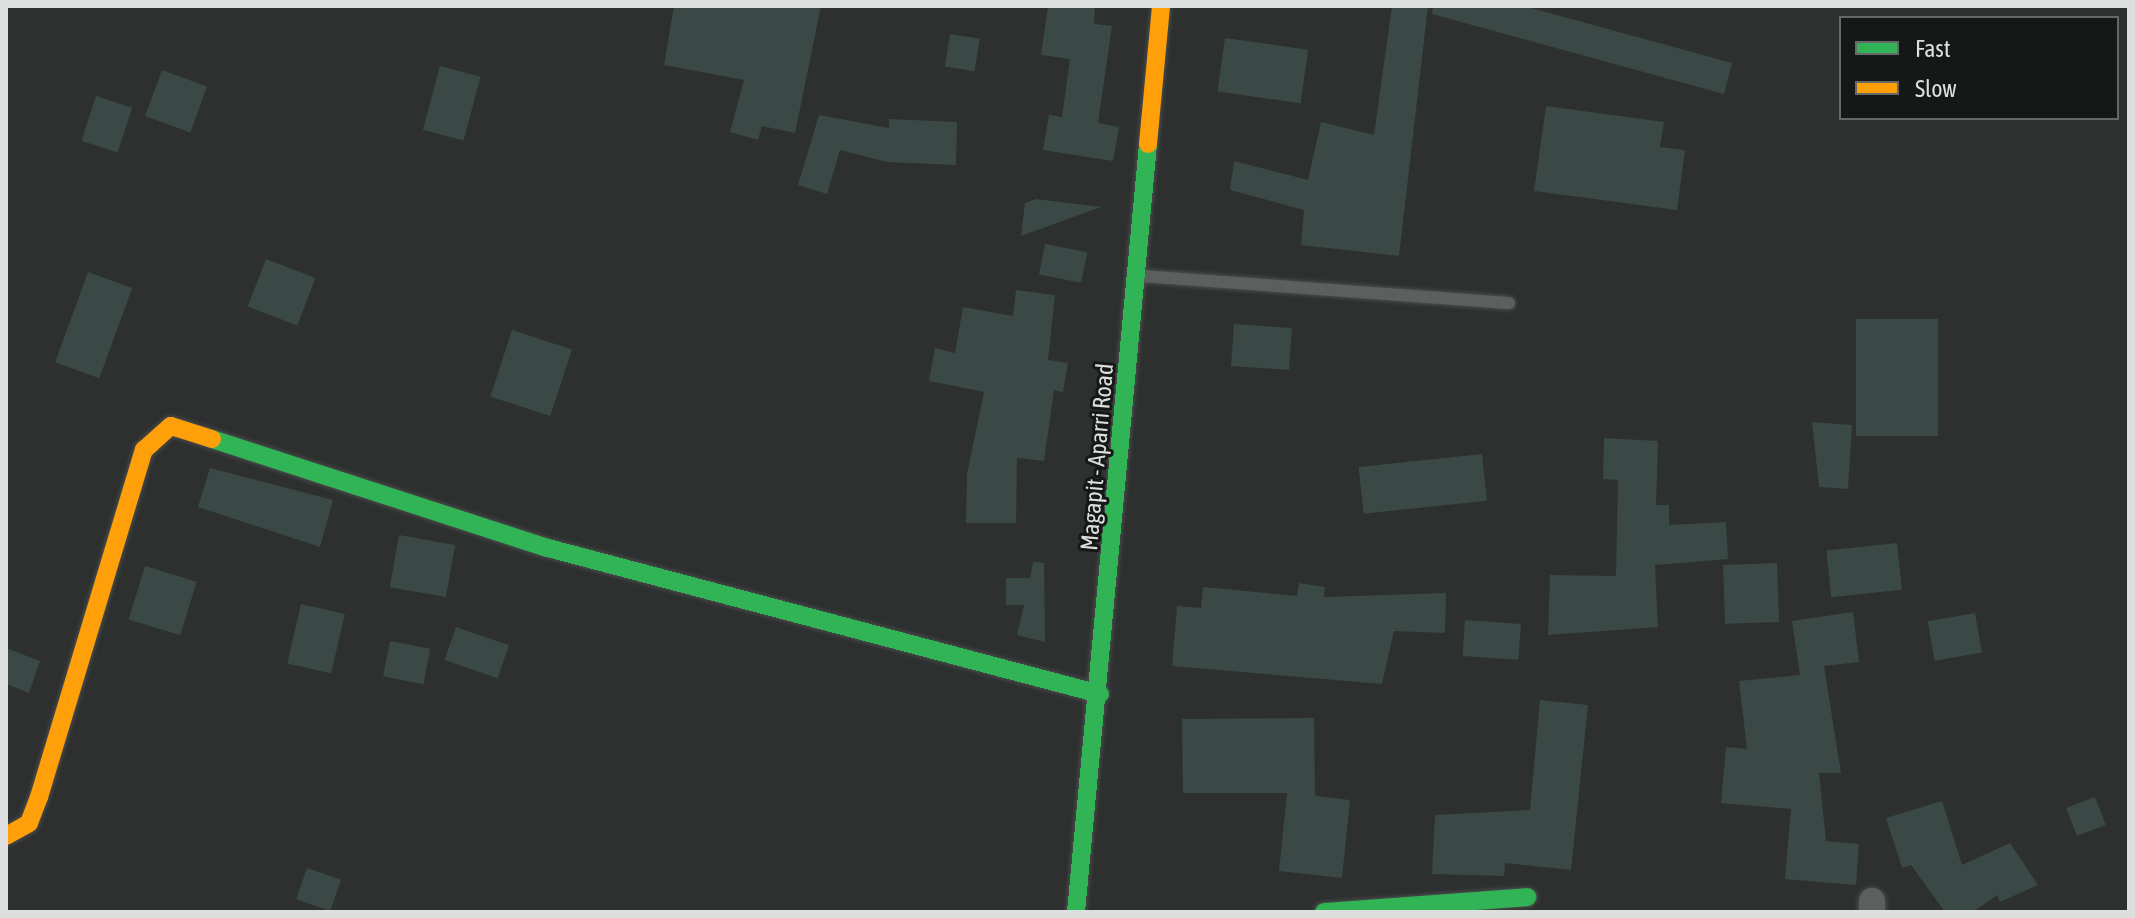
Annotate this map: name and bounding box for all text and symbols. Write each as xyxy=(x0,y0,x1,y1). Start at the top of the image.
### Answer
legend xyxy=(1839,16,2119,120)
text: Fast xyxy=(1915,35,1951,62)
text: Slow xyxy=(1915,75,1957,102)
street label: Magapit - Aparri Road xyxy=(1074,362,1120,552)

